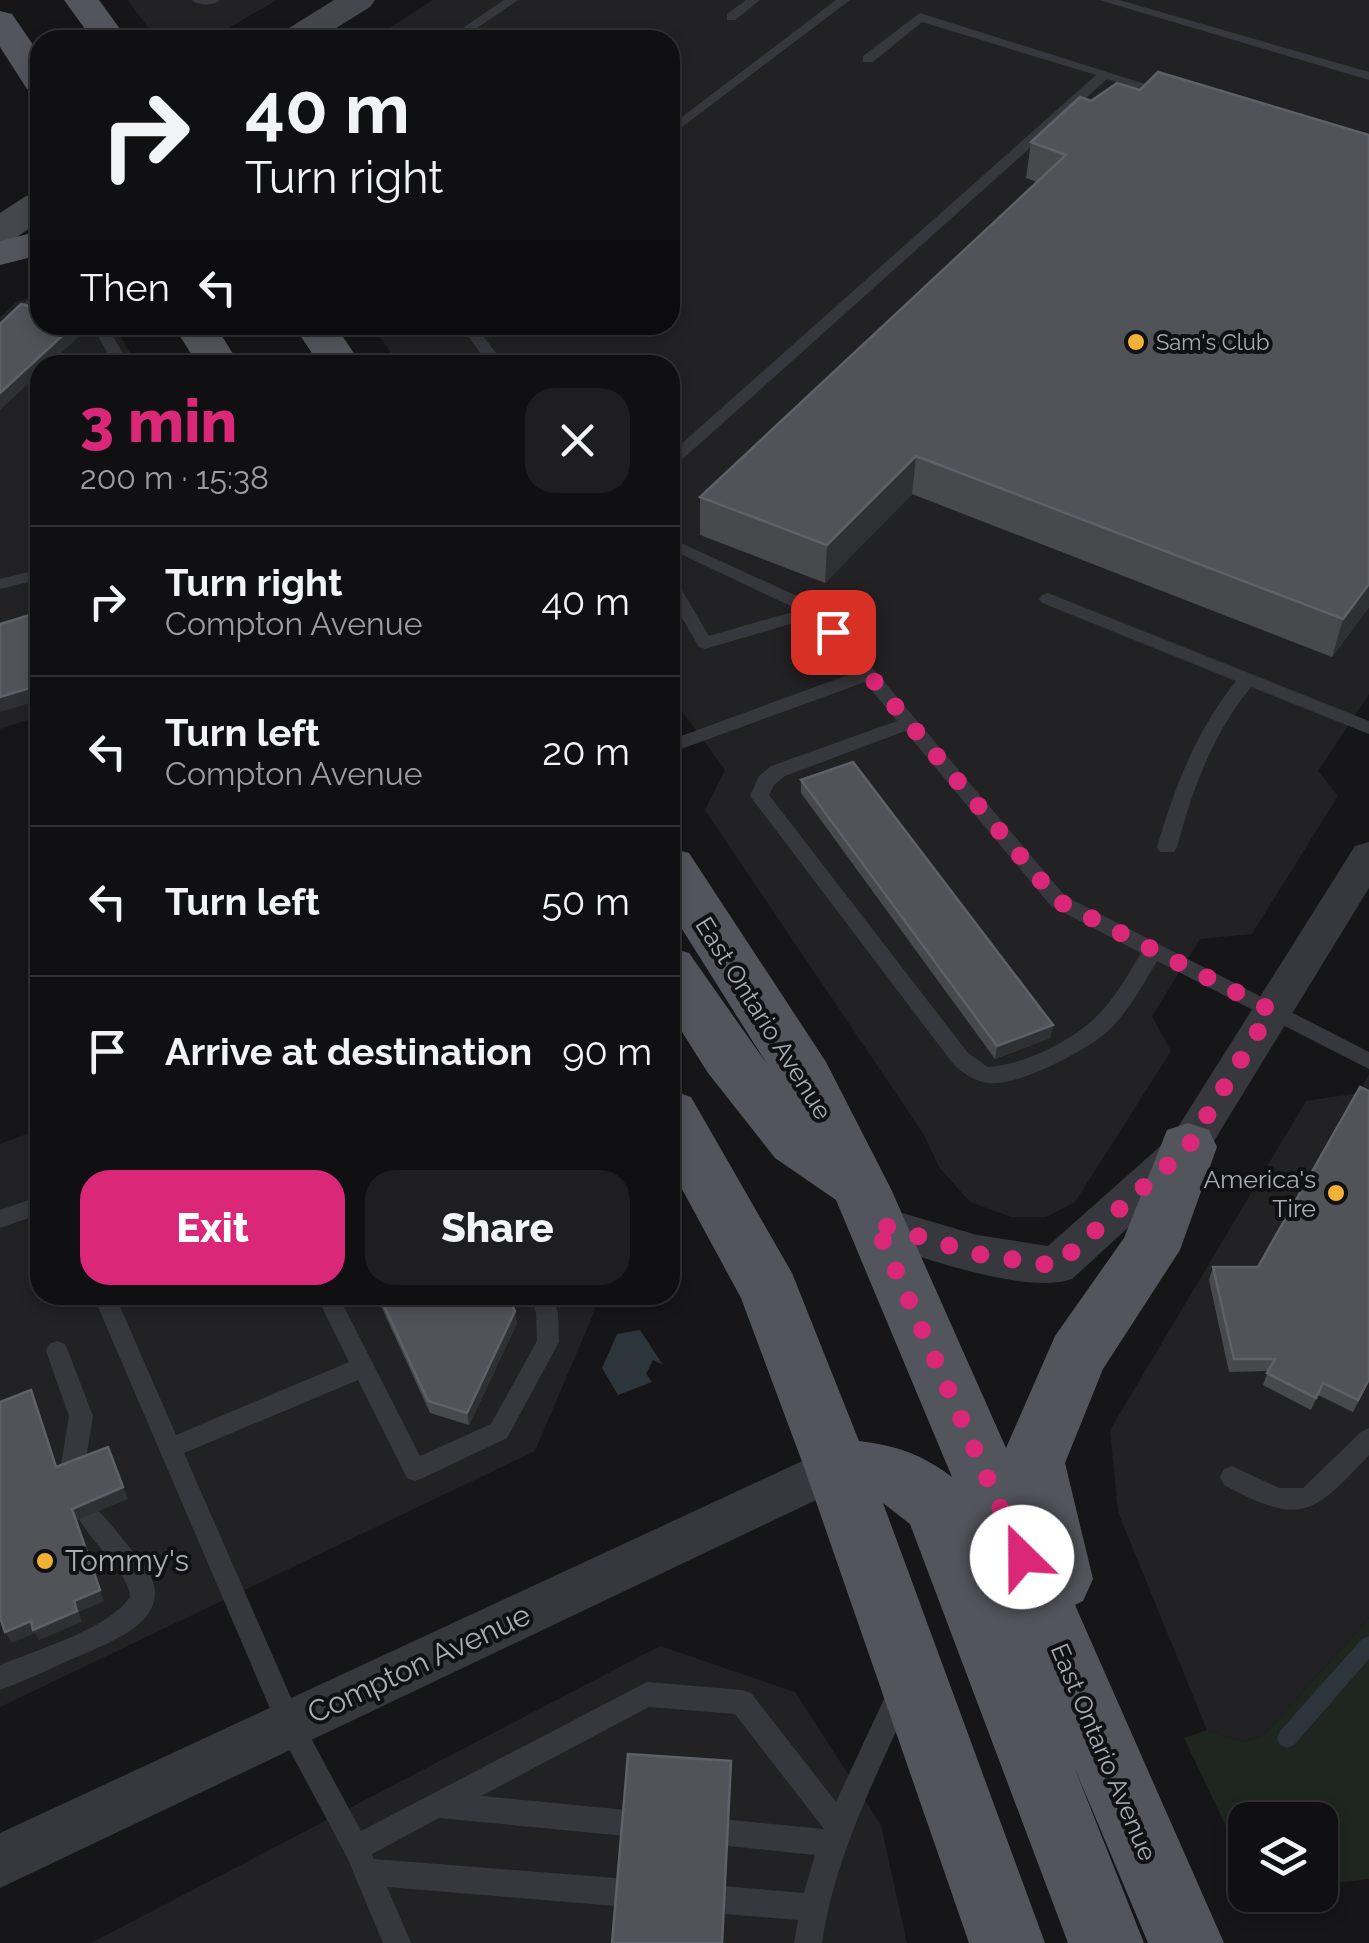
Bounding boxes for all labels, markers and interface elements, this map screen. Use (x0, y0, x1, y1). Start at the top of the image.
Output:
text: 40 m (245, 67, 410, 149)
icon: right (80, 70, 210, 200)
text: Turn right (245, 151, 443, 204)
icon: left (190, 260, 245, 315)
text: Then (80, 265, 170, 310)
place label: Sam's Club (1156, 329, 1269, 355)
marker: Sam's Club (1125, 331, 1147, 353)
text: 3 min (80, 386, 237, 456)
button: close (525, 388, 630, 493)
text: 200 m · 15:38 (80, 459, 269, 496)
text: Turn right (165, 560, 342, 605)
icon: right (80, 574, 135, 629)
text: 40 m (541, 579, 630, 624)
pin (791, 590, 876, 675)
text: Compton Avenue (165, 605, 423, 642)
icon: arrive (806, 605, 861, 660)
text: Turn left (165, 710, 320, 755)
icon: left (80, 724, 135, 779)
text: 20 m (542, 729, 630, 774)
text: Compton Avenue (165, 755, 423, 792)
icon: left (80, 874, 135, 929)
text: Turn left (165, 879, 320, 924)
text: 50 m (541, 879, 630, 924)
street label: East Ontario Avenue (689, 911, 839, 1125)
icon: arrive (80, 1024, 135, 1079)
text: Arrive at destination (165, 1029, 532, 1074)
text: 90 m (562, 1029, 652, 1074)
place label: America's Tire (1203, 1164, 1316, 1223)
button: Exit (80, 1170, 345, 1285)
button: Share (365, 1170, 630, 1285)
marker: America's Tire (1325, 1182, 1347, 1204)
position arrow (970, 1505, 1074, 1609)
place label: Tommy's (65, 1543, 189, 1578)
marker: Tommy's (34, 1550, 56, 1572)
street label: Compton Avenue (302, 1597, 536, 1730)
street label: East Ontario Avenue (1045, 1639, 1163, 1865)
map controls (1228, 1802, 1338, 1912)
button: layers (1228, 1802, 1338, 1912)

